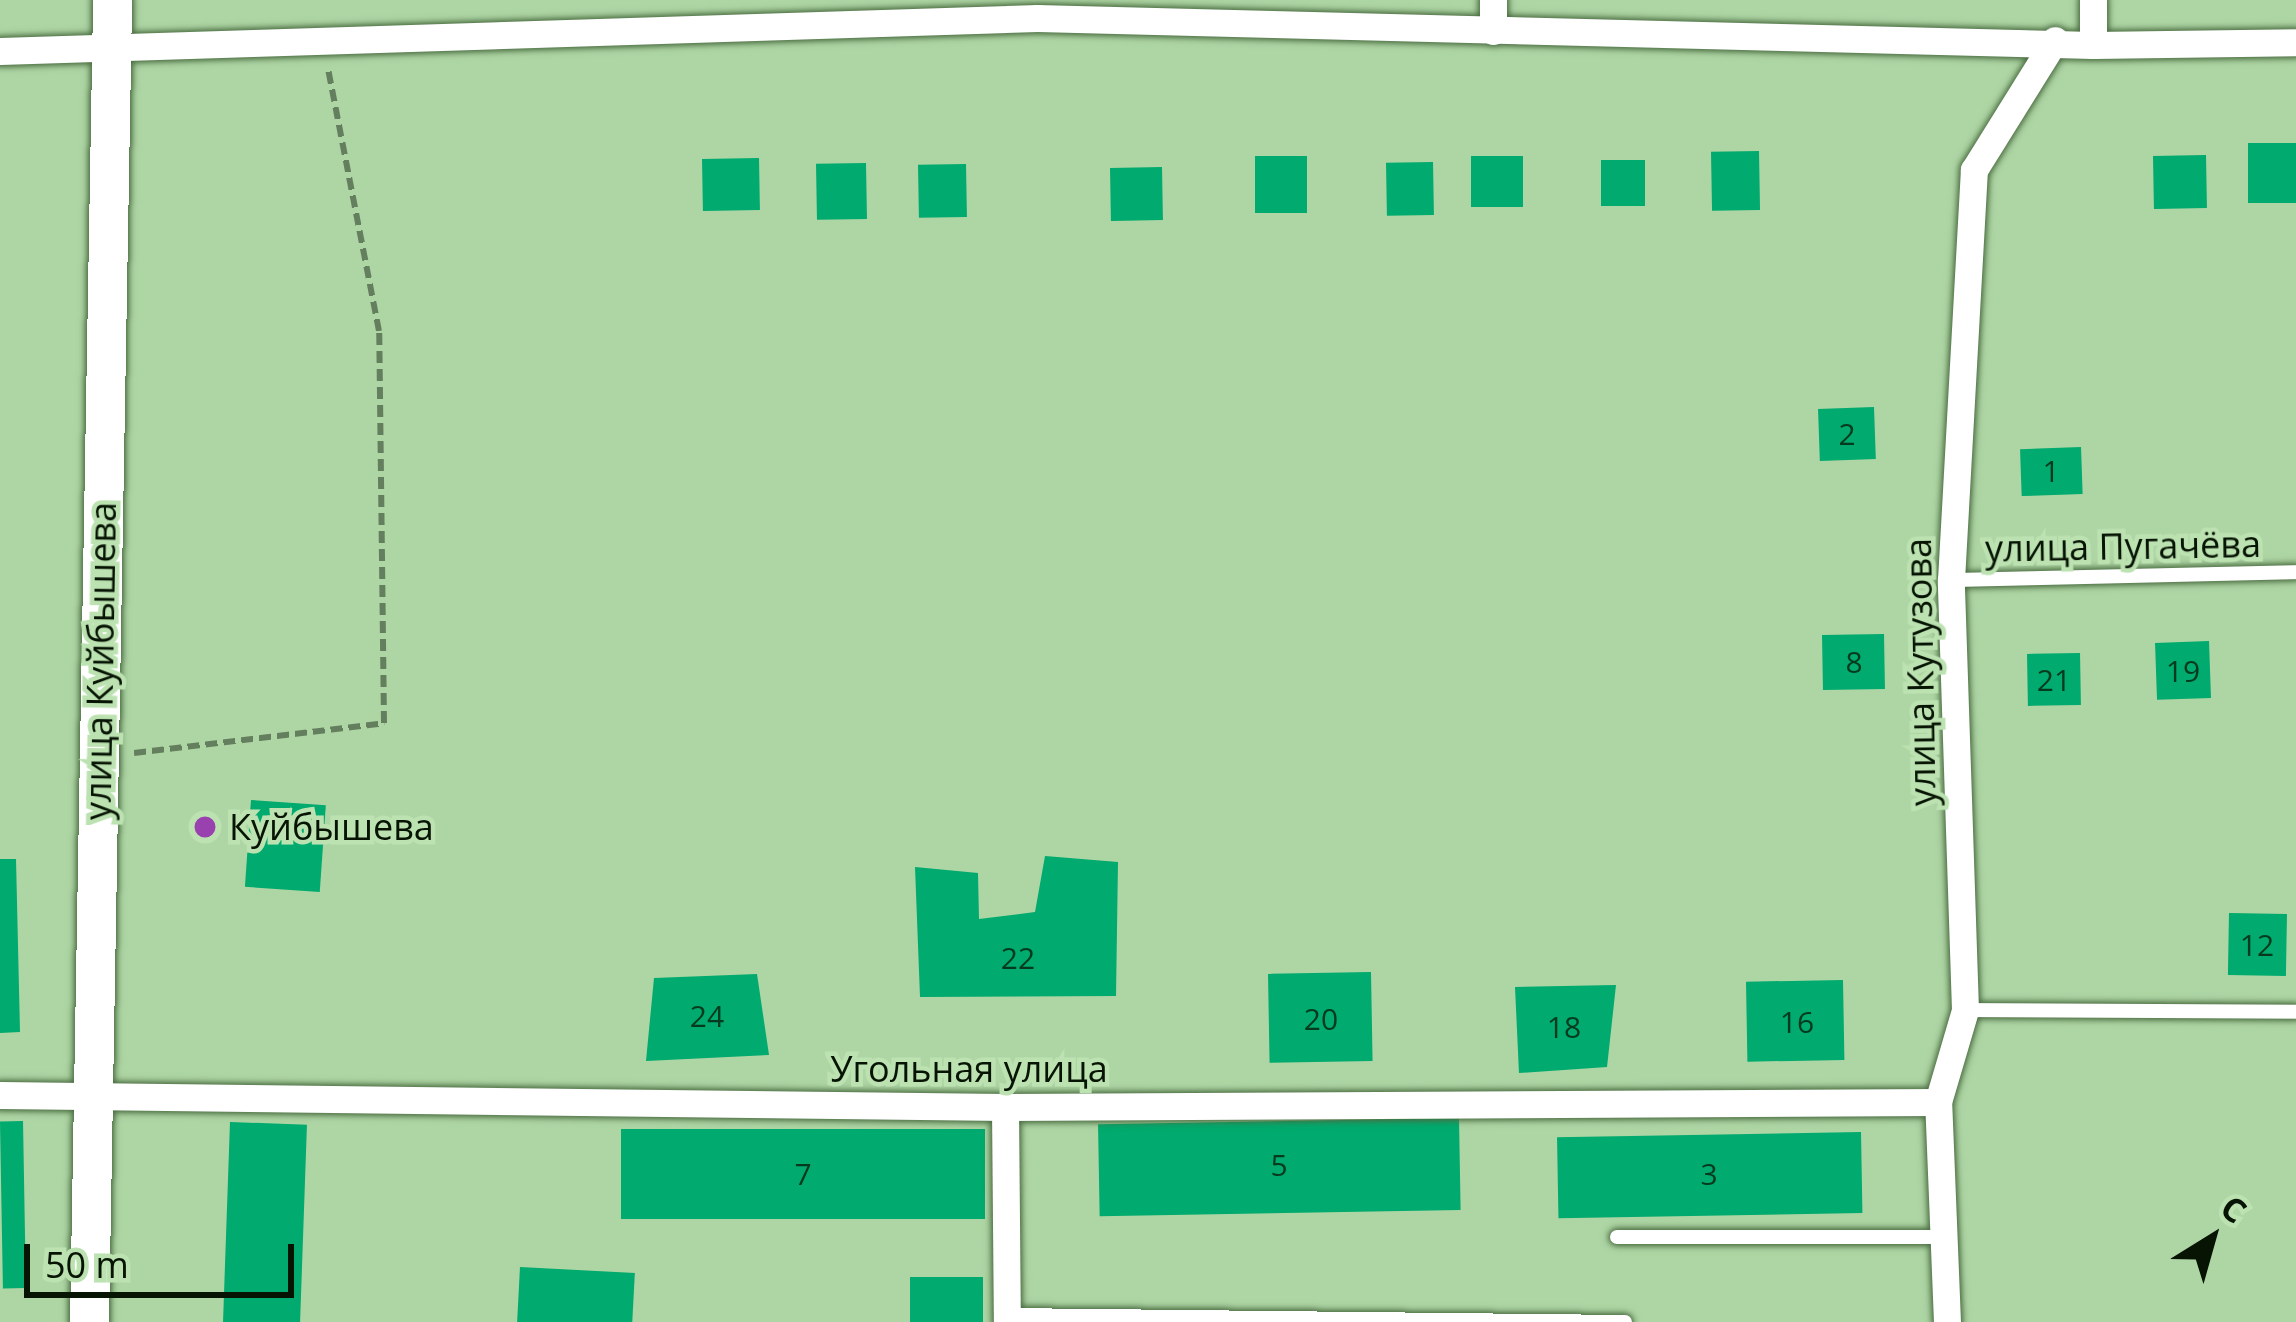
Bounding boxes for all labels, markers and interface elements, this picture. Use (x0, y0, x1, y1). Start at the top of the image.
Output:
house number: 2 (1838, 416, 1856, 452)
house number: 1 (2042, 453, 2060, 489)
street label: улица Куйбышева (76, 502, 124, 820)
street label: улица Пугачёва (1985, 522, 2261, 570)
street label: улица Кутузова (1896, 538, 1944, 806)
house number: 8 (1845, 644, 1863, 680)
house number: 19 (2166, 653, 2200, 689)
house number: 21 (2037, 662, 2071, 698)
place label: Куйбышева (229, 805, 434, 849)
marker: Куйбышева (192, 814, 218, 840)
house number: 12 (2240, 927, 2274, 963)
house number: 22 (1001, 940, 1035, 976)
house number: 24 (690, 998, 724, 1034)
house number: 20 (1304, 1001, 1338, 1037)
house number: 16 (1780, 1004, 1814, 1040)
house number: 18 (1547, 1009, 1581, 1045)
street label: Угольная улица (830, 1047, 1108, 1091)
house number: 5 (1270, 1147, 1288, 1183)
house number: 7 (794, 1156, 812, 1192)
house number: 3 (1700, 1156, 1718, 1192)
north arrow (2152, 1178, 2272, 1298)
text: С (2212, 1185, 2256, 1233)
scale bar (30, 1220, 300, 1294)
text: 50 m (45, 1240, 129, 1289)

